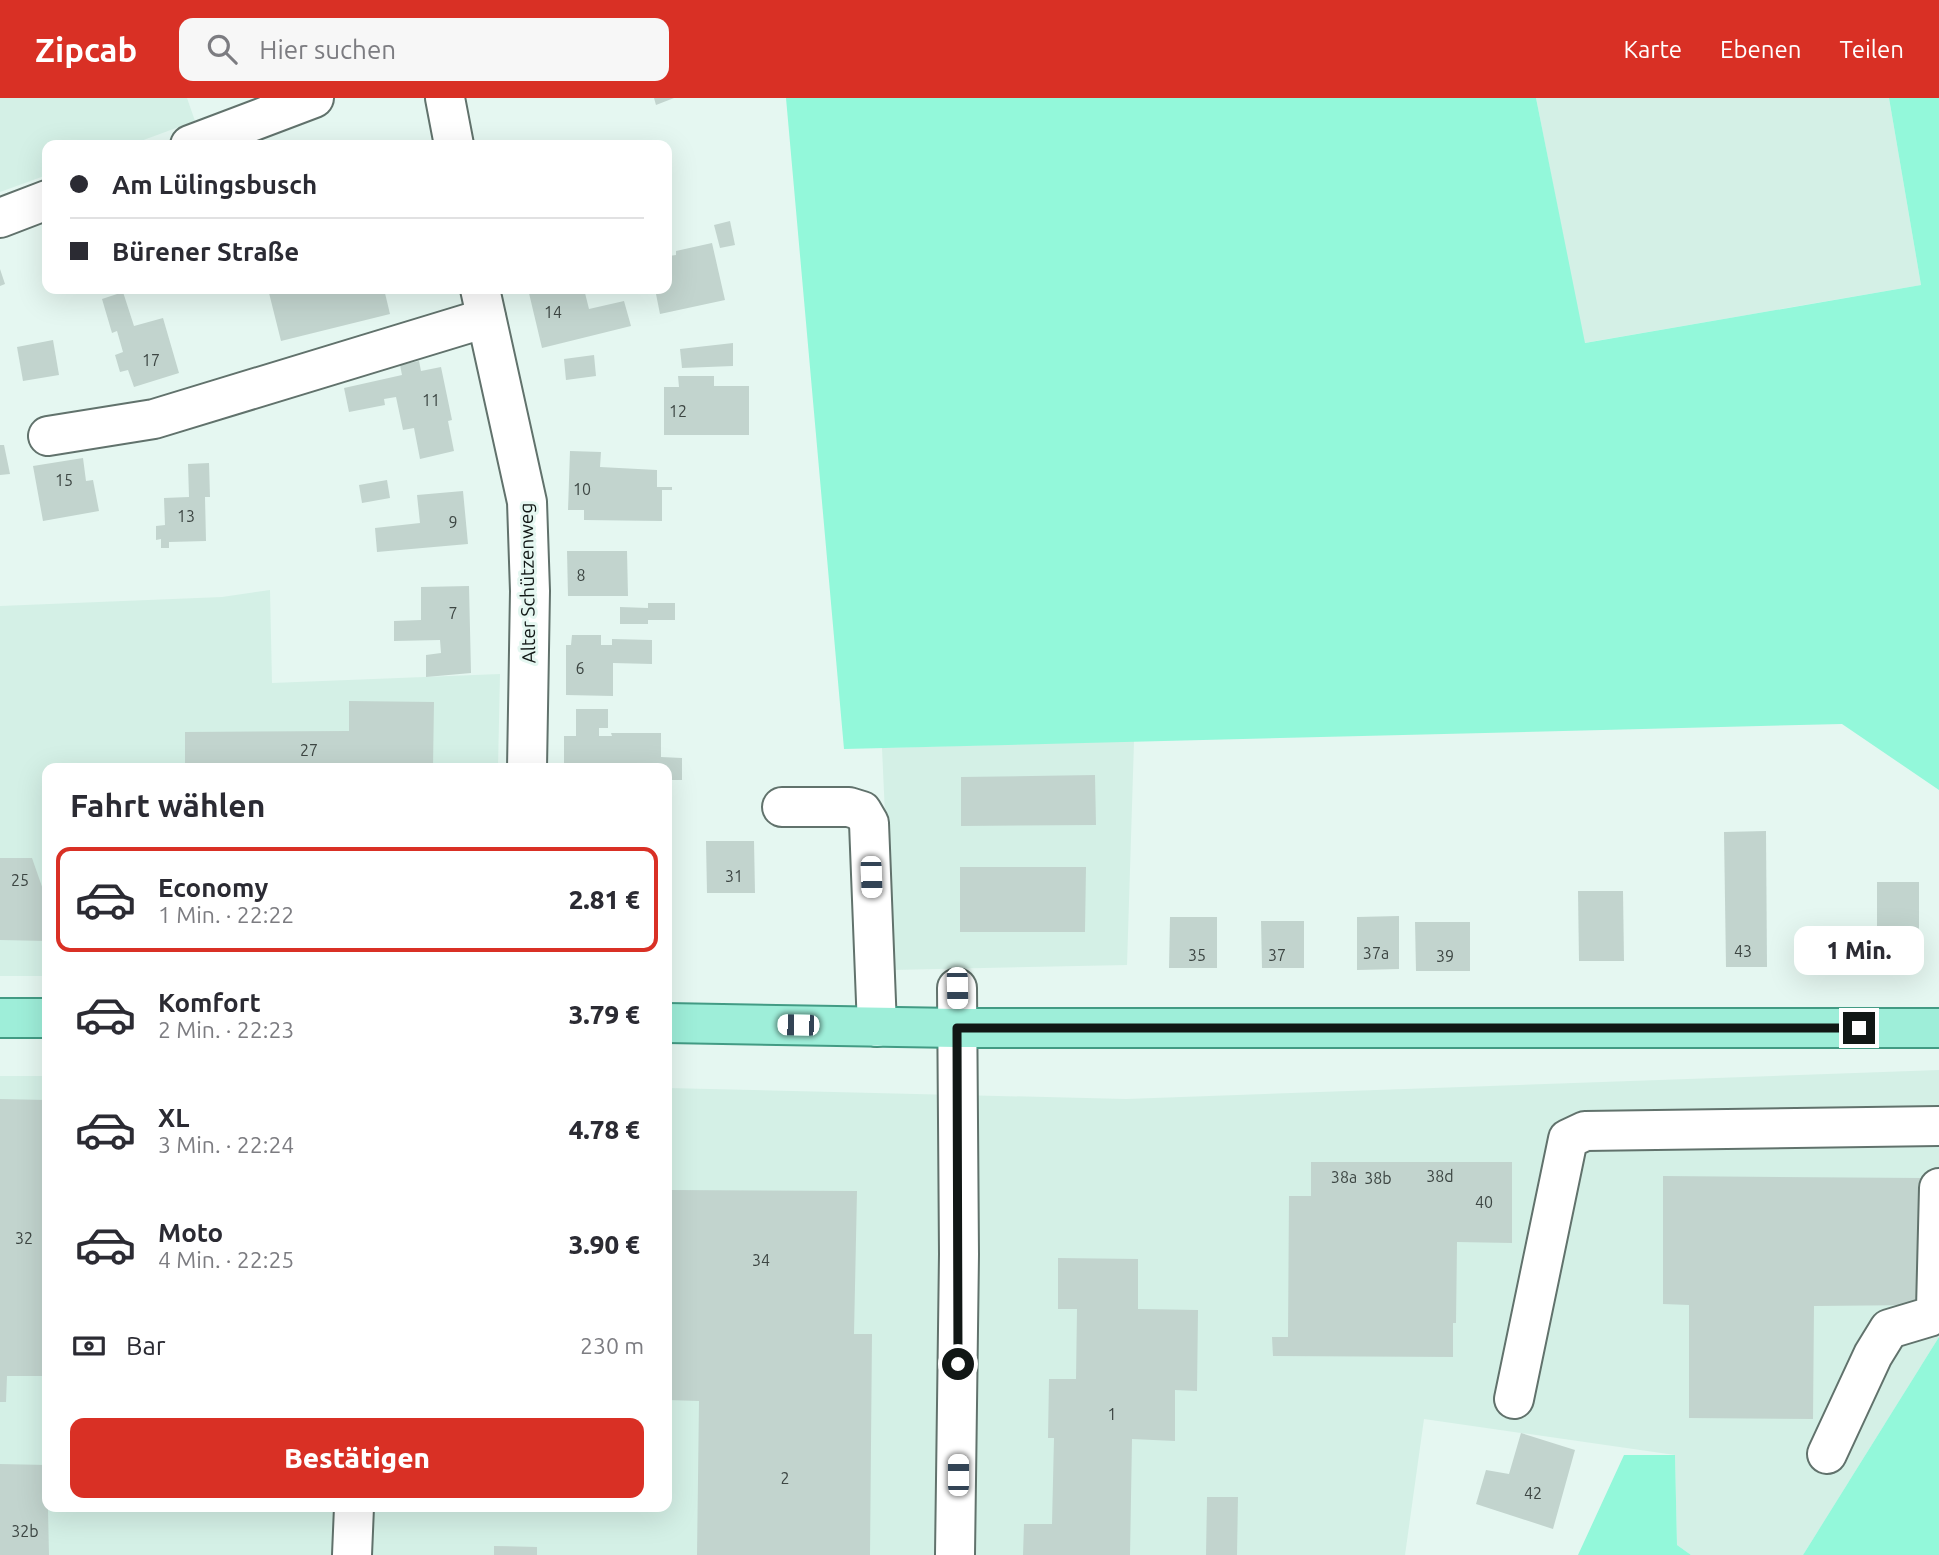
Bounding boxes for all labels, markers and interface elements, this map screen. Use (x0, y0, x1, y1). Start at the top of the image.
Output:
search box (179, 18, 669, 81)
icon: search (203, 30, 241, 68)
text: Zipcab (35, 31, 137, 68)
text: Hier suchen (259, 35, 396, 64)
text: Karte (1623, 36, 1682, 63)
text: Ebenen (1720, 36, 1801, 63)
text: Teilen (1839, 36, 1904, 63)
text: Am Lülingsbusch (112, 170, 317, 199)
text: Bürener Straße (112, 237, 299, 266)
house number: 14 (544, 303, 562, 321)
house number: 17 (142, 351, 160, 369)
house number: 11 (422, 391, 440, 409)
house number: 12 (669, 402, 687, 420)
house number: 15 (55, 471, 73, 489)
house number: 10 (573, 480, 591, 498)
street label: Alter Schützenweg (515, 502, 539, 664)
house number: 13 (177, 507, 195, 525)
house number: 9 (448, 513, 458, 531)
house number: 8 (576, 566, 586, 584)
house number: 7 (448, 604, 458, 622)
house number: 6 (575, 659, 585, 677)
house number: 27 (300, 741, 318, 759)
text: Fahrt wählen (70, 787, 265, 823)
car (860, 856, 883, 898)
house number: 31 (725, 867, 743, 885)
icon: car (74, 868, 137, 931)
house number: 25 (11, 871, 29, 889)
text: Economy (158, 873, 268, 902)
text: 2.81 € (569, 885, 640, 914)
text: 1 Min. · 22:22 (158, 902, 294, 927)
callout: 1 Min. (1794, 926, 1924, 976)
text: 1 Min. (1827, 938, 1891, 963)
house number: 43 (1734, 942, 1752, 960)
house number: 37a (1363, 944, 1389, 962)
house number: 35 (1188, 946, 1206, 964)
house number: 37 (1268, 946, 1286, 964)
house number: 39 (1436, 947, 1454, 965)
car (947, 967, 968, 1009)
icon: car (74, 983, 137, 1046)
text: Komfort (158, 988, 261, 1017)
text: 3.79 € (569, 1000, 640, 1029)
route end (1843, 1012, 1875, 1044)
car (777, 1014, 820, 1036)
text: 2 Min. · 22:23 (158, 1017, 294, 1042)
icon: car (74, 1098, 137, 1161)
text: XL (158, 1103, 189, 1132)
text: 4.78 € (569, 1115, 640, 1144)
text: 3 Min. · 22:24 (158, 1132, 294, 1157)
house number: 38d (1426, 1167, 1454, 1185)
house number: 38a (1331, 1168, 1357, 1186)
house number: 38b (1364, 1169, 1392, 1187)
house number: 40 (1475, 1193, 1493, 1211)
icon: car (74, 1213, 137, 1276)
text: Moto (158, 1218, 223, 1247)
house number: 32 (15, 1229, 33, 1247)
text: 3.90 € (569, 1230, 640, 1259)
text: 4 Min. · 22:25 (158, 1247, 294, 1272)
house number: 34 (752, 1251, 770, 1269)
icon: cash (70, 1327, 108, 1365)
text: Bar (126, 1331, 166, 1360)
text: 230 m (580, 1333, 644, 1358)
route start (942, 1348, 974, 1380)
house number: 1 (1107, 1405, 1117, 1423)
button: Bestätigen (70, 1418, 644, 1498)
car (948, 1454, 969, 1496)
house number: 2 (780, 1469, 790, 1487)
house number: 42 (1524, 1484, 1542, 1502)
house number: 32b (11, 1522, 39, 1540)

